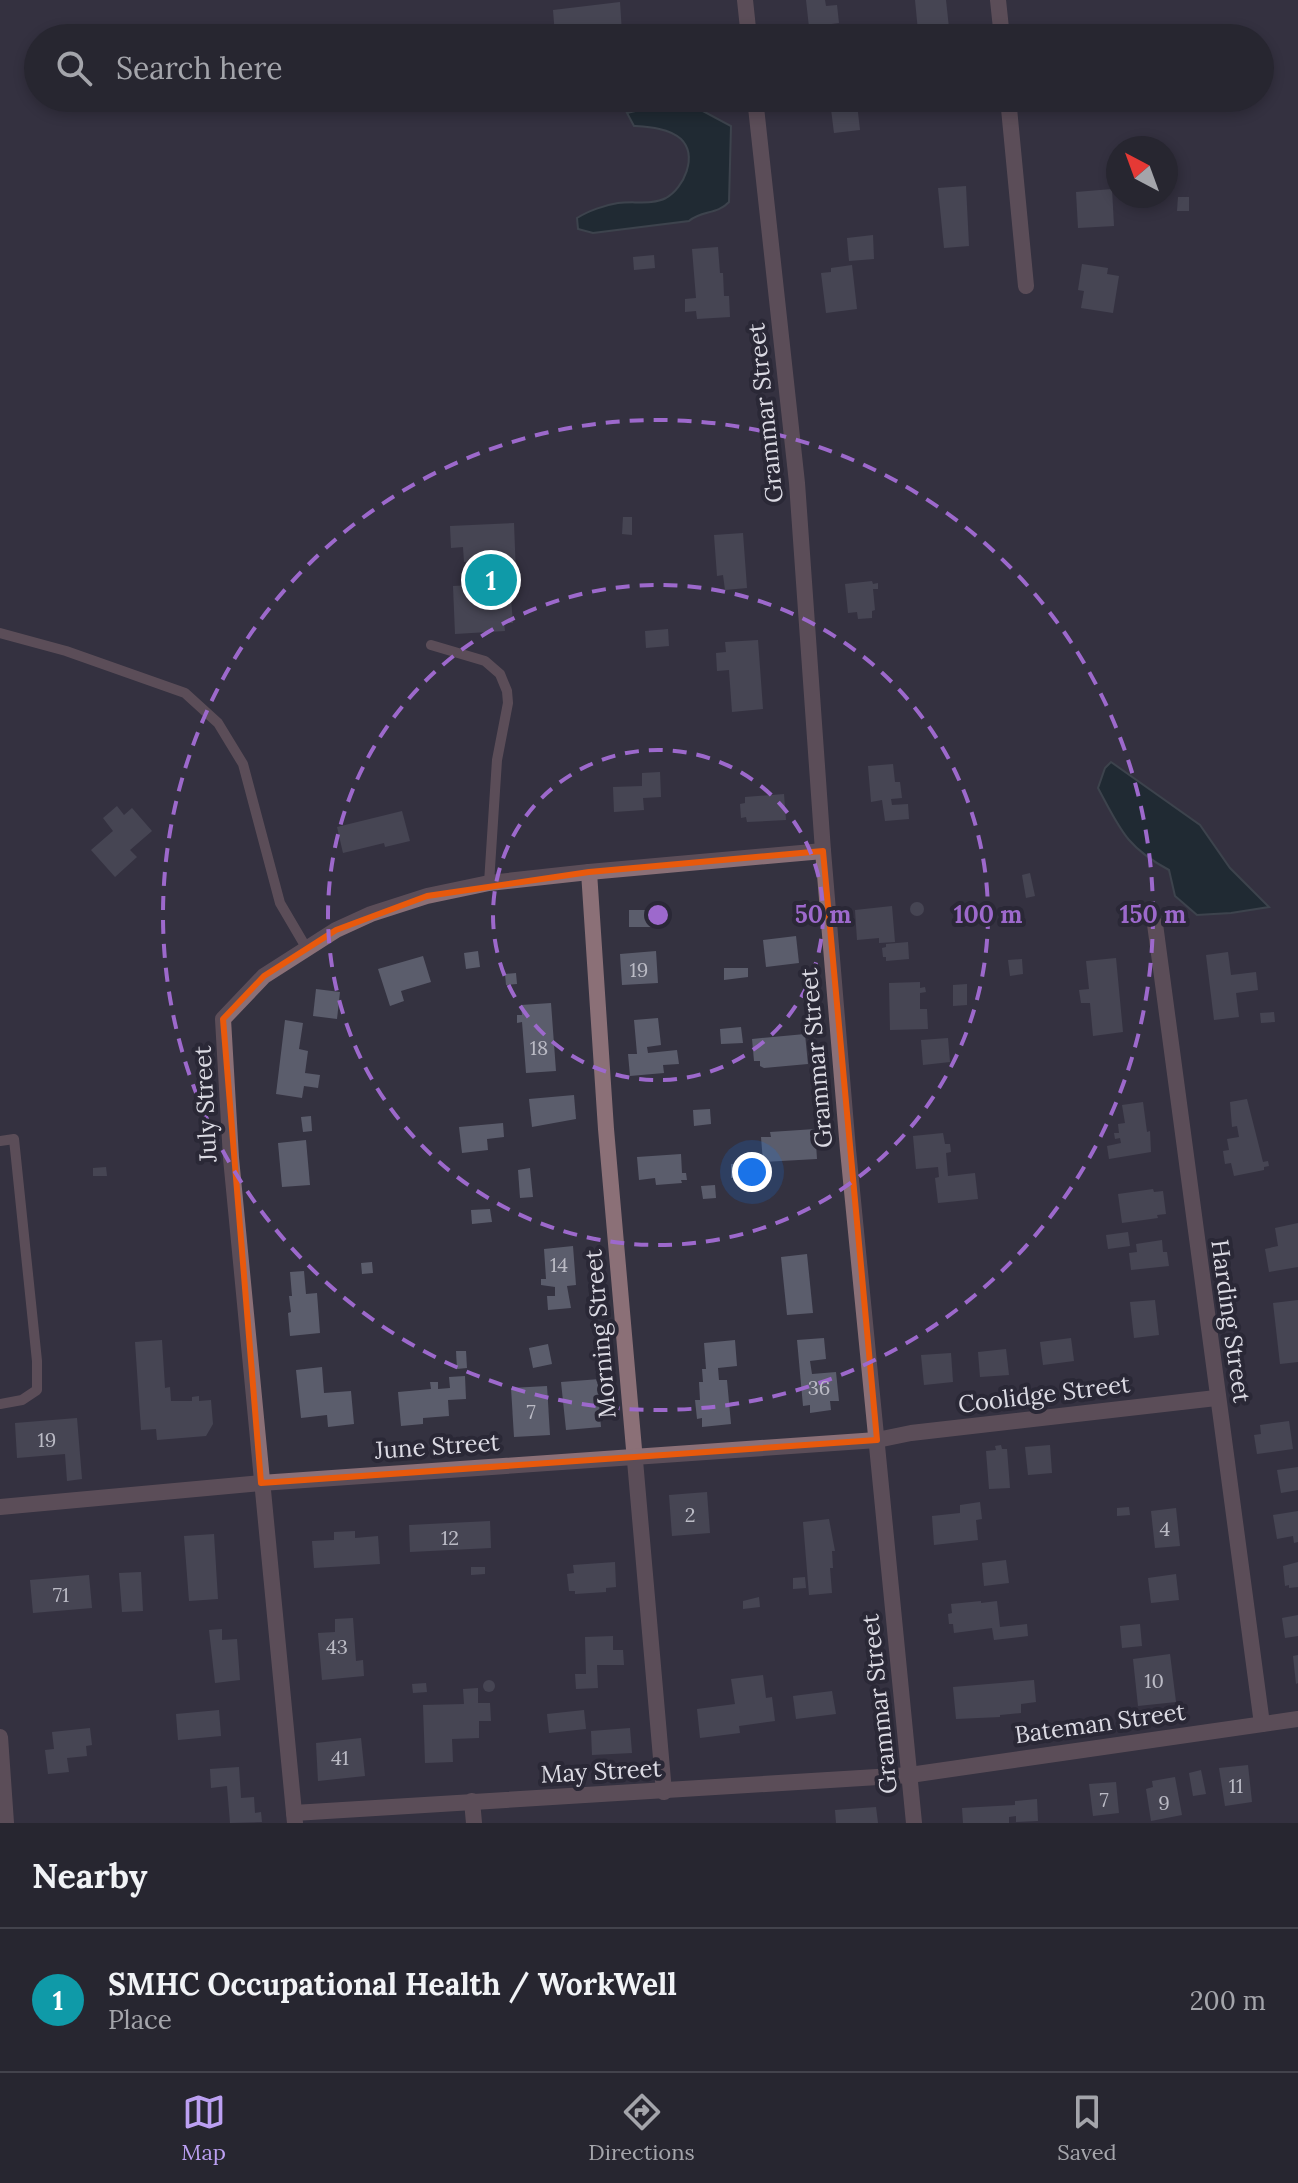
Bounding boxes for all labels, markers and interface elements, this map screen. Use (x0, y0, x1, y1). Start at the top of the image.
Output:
search box (24, 24, 1274, 112)
icon: search (52, 46, 96, 90)
text: Search here (116, 49, 283, 87)
north arrow (1106, 136, 1178, 208)
street label: Grammar Street (740, 321, 790, 505)
pin: 1 (465, 550, 517, 610)
text: 50 m (795, 899, 851, 930)
text: 100 m (954, 899, 1022, 930)
text: 150 m (1120, 899, 1186, 930)
centre of rings (644, 901, 672, 929)
house number: 19 (630, 957, 648, 982)
street label: Grammar Street (793, 966, 839, 1149)
house number: 18 (530, 1035, 548, 1060)
street label: July Street (186, 1044, 224, 1164)
your location (732, 1152, 772, 1192)
street label: Harding Street (1204, 1237, 1258, 1405)
street label: Morning Street (577, 1247, 623, 1420)
house number: 14 (550, 1252, 568, 1277)
street label: Coolidge Street (956, 1368, 1132, 1420)
house number: 36 (808, 1375, 830, 1400)
house number: 7 (526, 1399, 536, 1424)
street label: June Street (372, 1426, 501, 1466)
house number: 19 (38, 1427, 56, 1452)
house number: 2 (685, 1502, 695, 1527)
house number: 4 (1160, 1516, 1171, 1541)
house number: 12 (441, 1525, 459, 1550)
house number: 71 (53, 1582, 69, 1607)
street label: Grammar Street (854, 1612, 904, 1796)
house number: 43 (326, 1634, 348, 1659)
house number: 10 (1144, 1668, 1164, 1693)
street label: Bateman Street (1013, 1696, 1188, 1750)
house number: 41 (331, 1745, 349, 1770)
street label: May Street (540, 1752, 663, 1790)
house number: 11 (1229, 1773, 1243, 1798)
house number: 7 (1099, 1787, 1109, 1812)
house number: 9 (1158, 1790, 1170, 1815)
text: Nearby (32, 1854, 148, 1897)
text: SMHC Occupational Health / WorkWell (108, 1965, 677, 2003)
text: 1 (53, 1984, 63, 2017)
text: 200 m (1190, 1984, 1266, 2017)
text: Place (108, 2003, 172, 2036)
tab: Map (181, 2090, 226, 2166)
tab: Directions (588, 2090, 695, 2166)
tab: Saved (1057, 2090, 1117, 2166)

